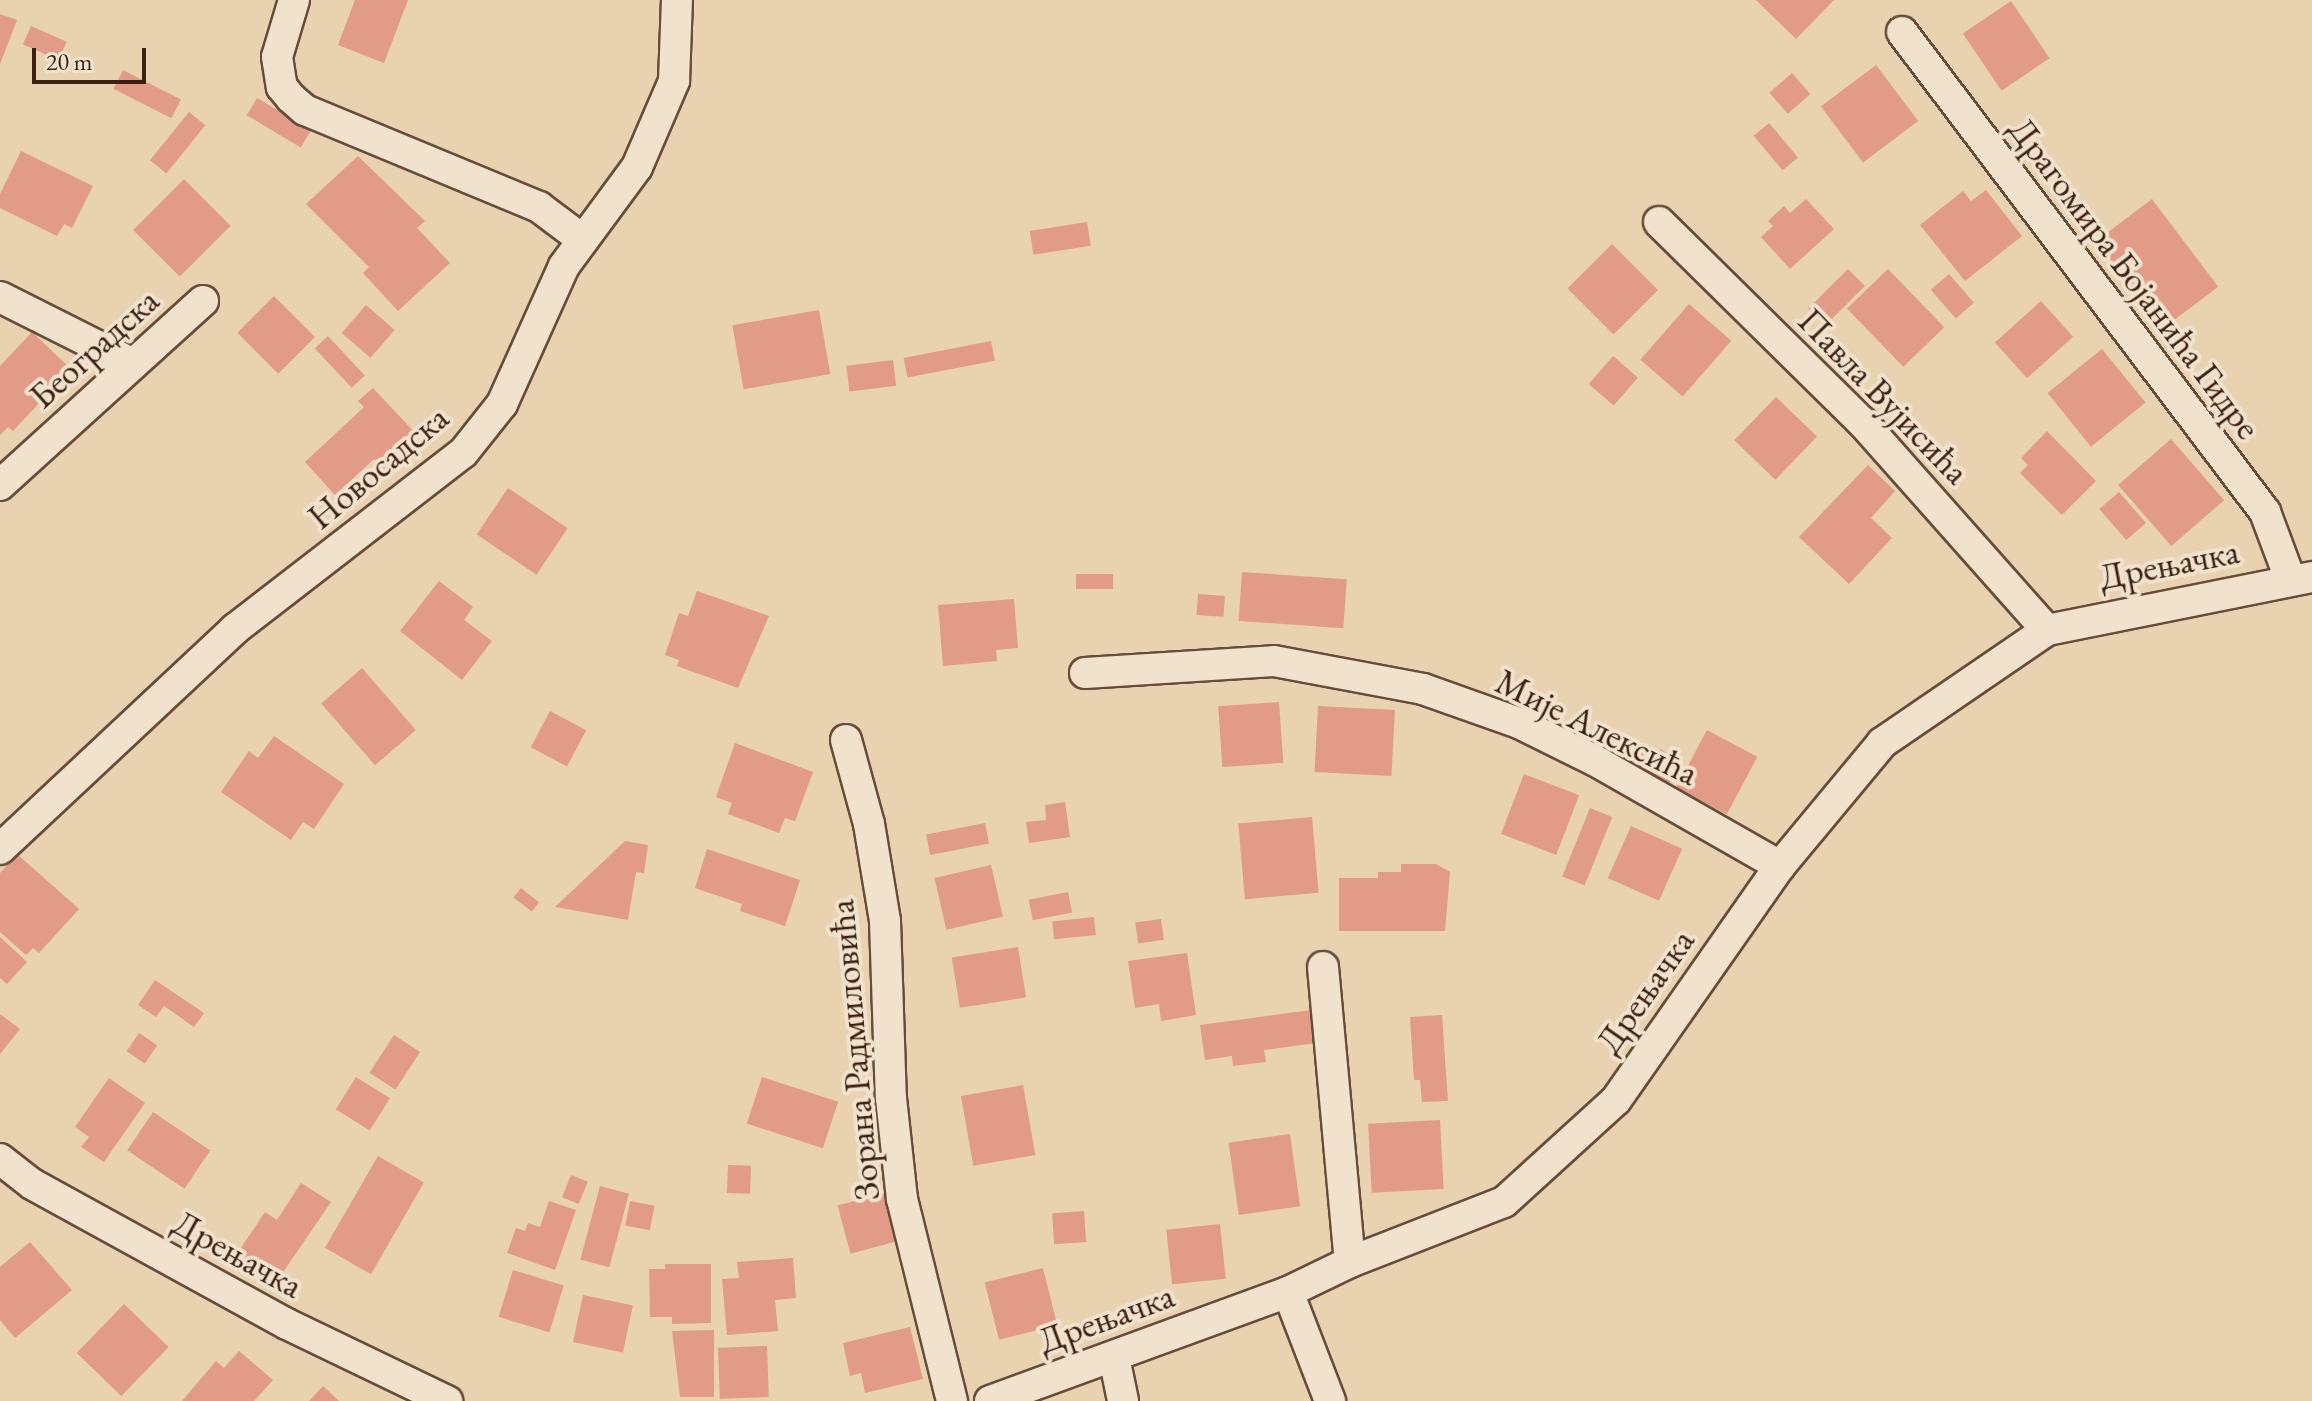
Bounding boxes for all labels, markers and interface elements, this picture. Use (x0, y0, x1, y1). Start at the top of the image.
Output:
scale bar (36, 32, 150, 82)
text: 20 m (46, 46, 93, 77)
street label: Драгомира Бојанића Гидре (2000, 109, 2270, 447)
street label: Београдска (20, 279, 168, 417)
street label: Павла Вујисића (1789, 299, 1979, 493)
street label: Новосадска (299, 396, 457, 538)
street label: Дрењачка (2095, 529, 2243, 599)
street label: Мије Алексића (1489, 659, 1705, 795)
street label: Зорана Радмиловића (819, 898, 889, 1202)
street label: Дрењачка (1587, 921, 1703, 1061)
street label: Дрењачка (166, 1201, 310, 1307)
street label: Дрењачка (1032, 1273, 1180, 1363)

